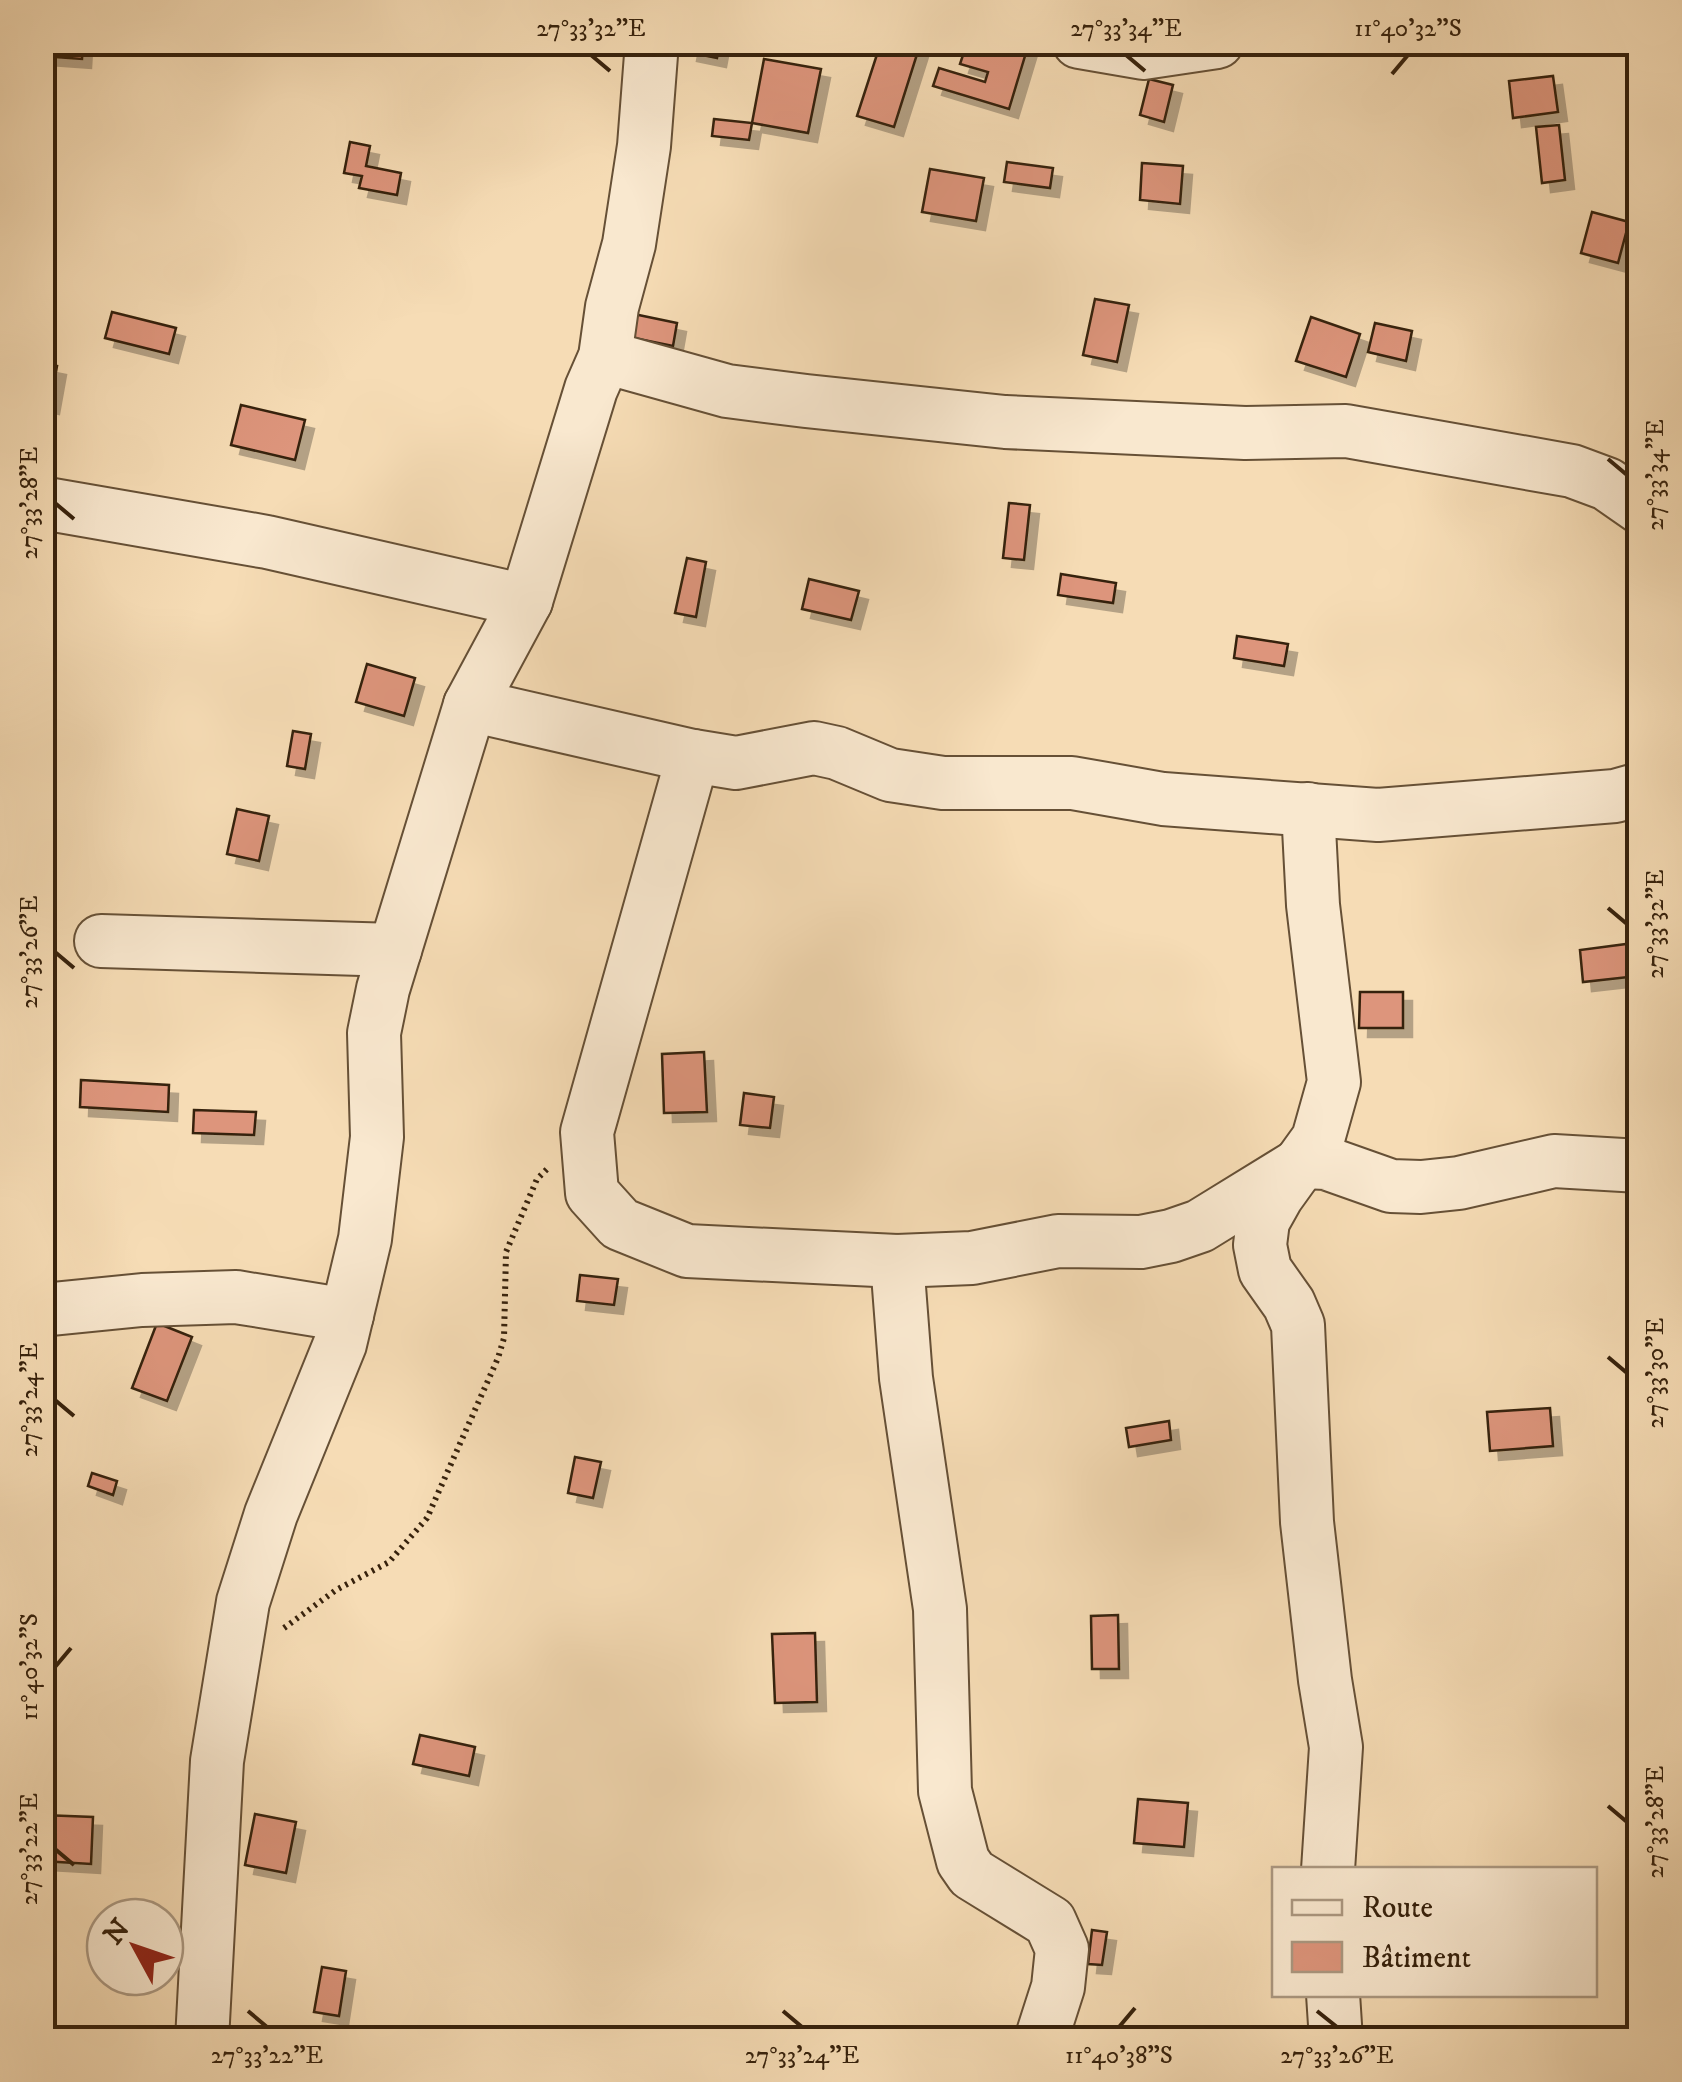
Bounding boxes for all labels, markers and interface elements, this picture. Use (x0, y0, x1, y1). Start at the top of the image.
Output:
text: 27°33'32"E (536, 13, 646, 44)
text: 27°33'34"E (1070, 13, 1182, 44)
text: 11°40'32"S (1354, 13, 1462, 44)
text: 27°33'34"E (1640, 419, 1671, 531)
text: 27°33'28"E (14, 447, 45, 559)
text: 27°33'32"E (1640, 869, 1671, 979)
text: 27°33'26"E (14, 895, 45, 1009)
text: 27°33'30"E (1640, 1318, 1671, 1428)
text: 27°33'24"E (14, 1343, 45, 1457)
text: 11°40'32"S (14, 1613, 45, 1721)
text: 27°33'28"E (1640, 1766, 1671, 1878)
text: 27°33'22"E (14, 1793, 45, 1905)
legend (1272, 1867, 1597, 1997)
text: Route (1362, 1890, 1433, 1927)
north arrow (85, 1897, 185, 1997)
text: N (96, 1912, 138, 1952)
text: Bâtiment (1362, 1940, 1471, 1977)
text: 27°33'22"E (211, 2040, 323, 2071)
text: 27°33'24"E (745, 2040, 859, 2071)
text: 11°40'38"S (1065, 2040, 1173, 2071)
text: 27°33'26"E (1280, 2040, 1394, 2071)

